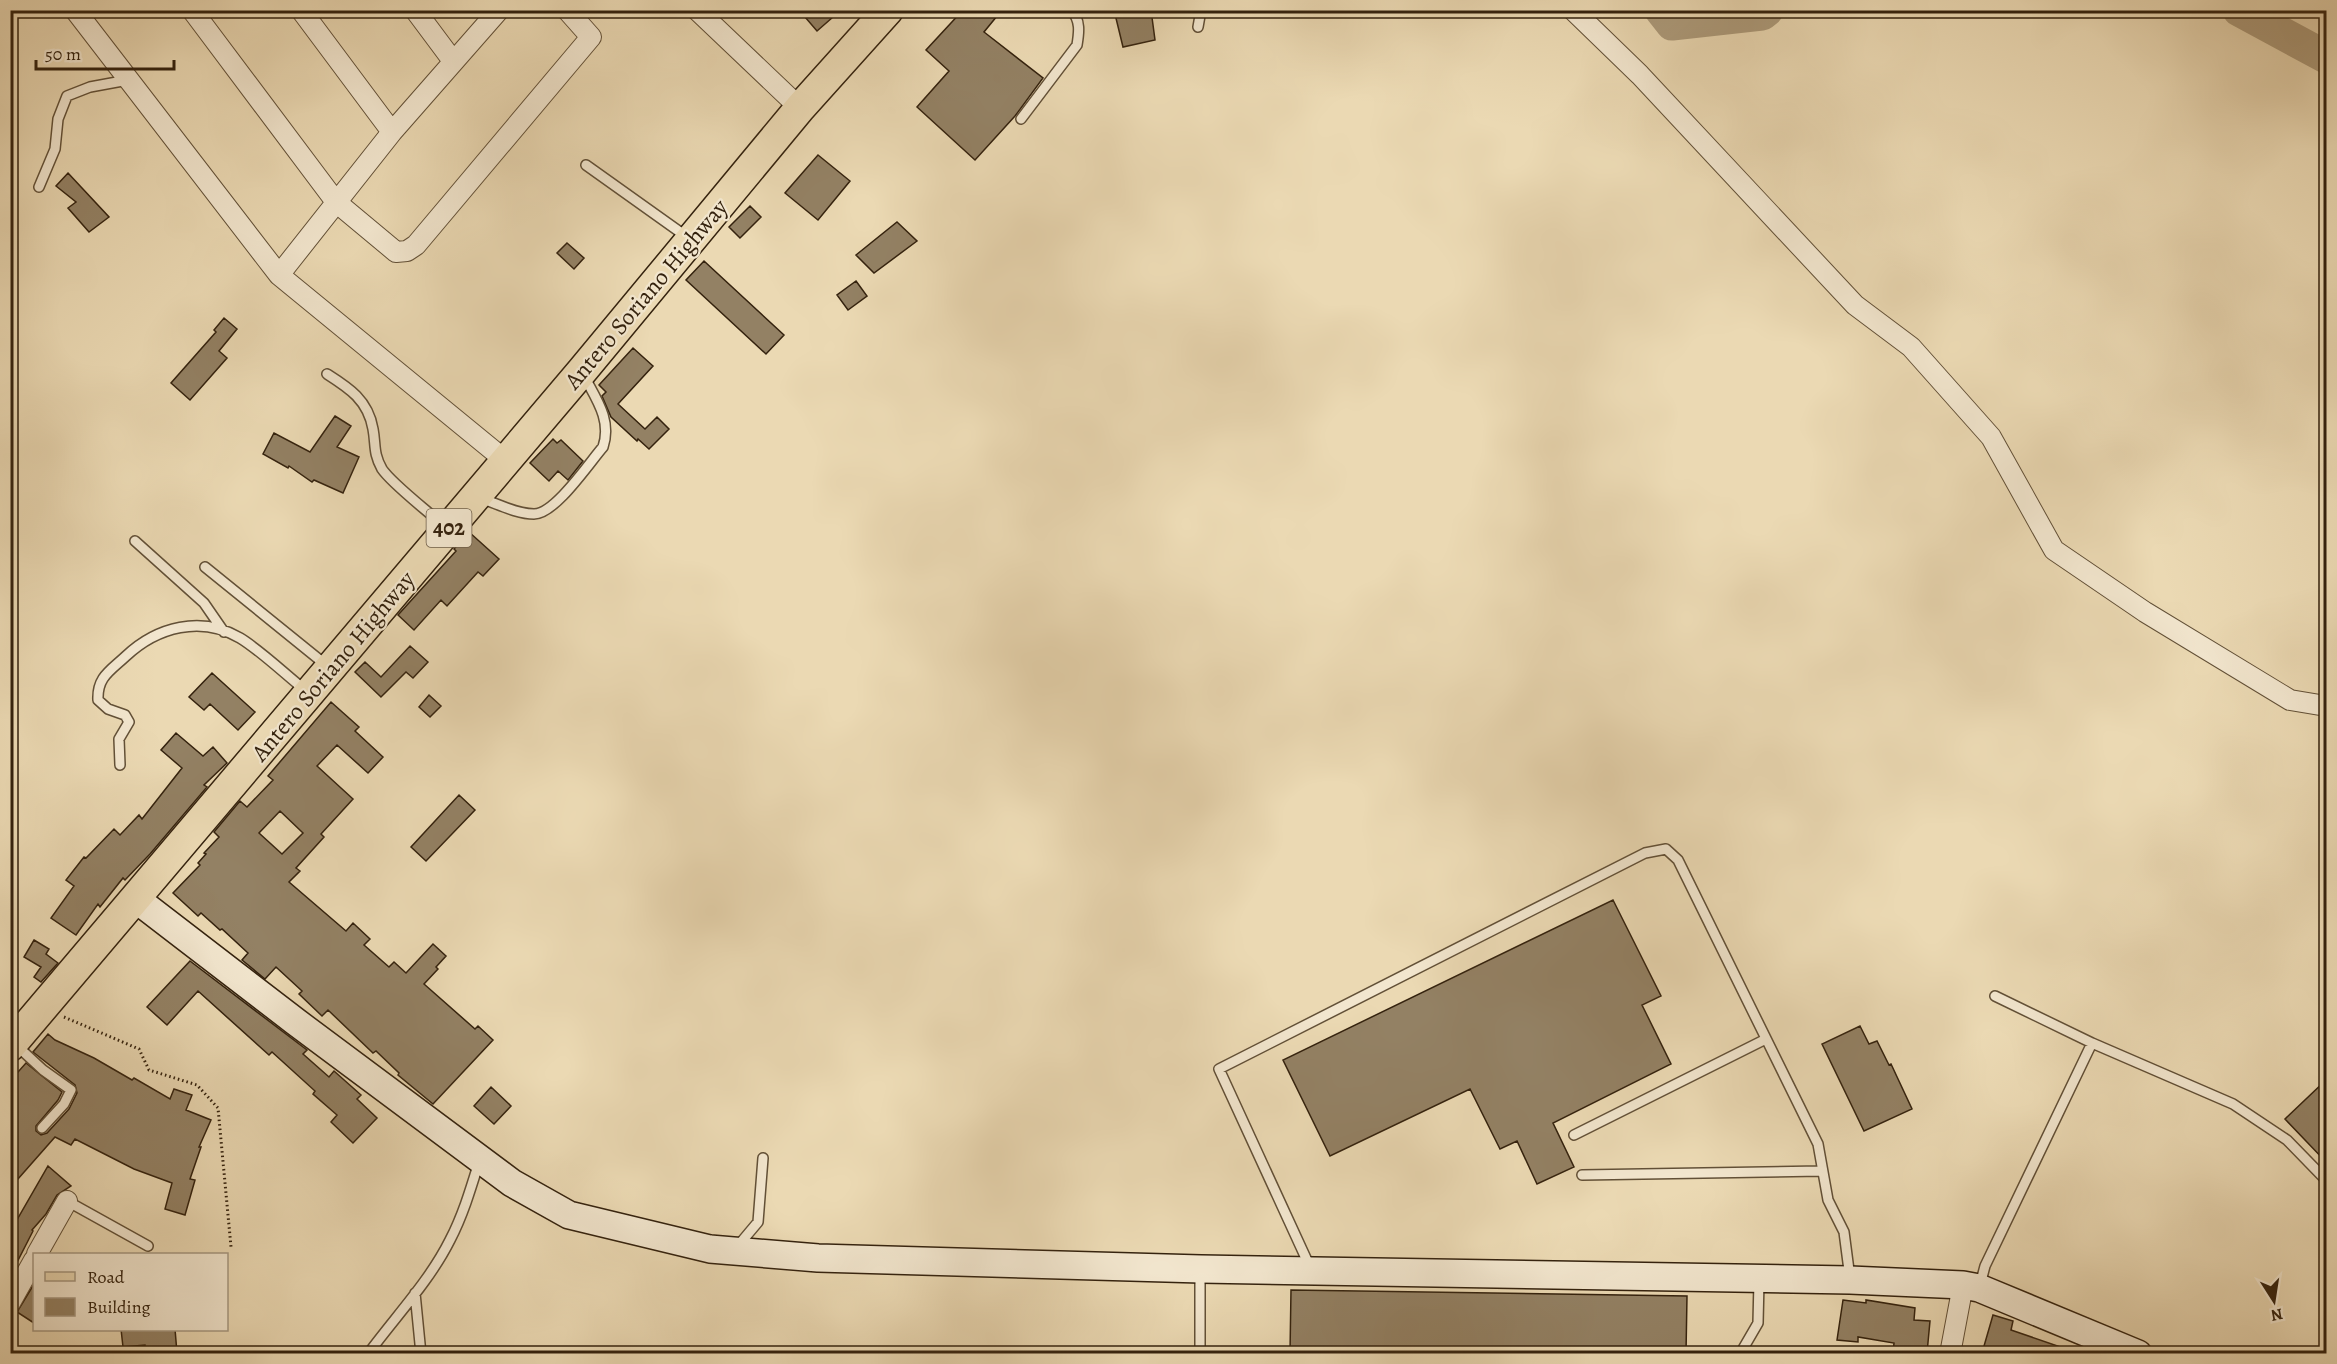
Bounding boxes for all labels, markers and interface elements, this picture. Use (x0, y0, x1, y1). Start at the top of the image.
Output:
scale bar (36, 33, 174, 71)
text: 50 m (45, 42, 81, 66)
street label: Antero Soriano Highway (556, 192, 735, 397)
road number: 402 (426, 509, 472, 547)
street label: Antero Soriano Highway (243, 564, 422, 769)
legend (33, 1253, 228, 1331)
text: Road (87, 1265, 125, 1289)
north arrow (2244, 1271, 2304, 1331)
text: Building (87, 1295, 151, 1319)
text: N (2269, 1303, 2285, 1327)

